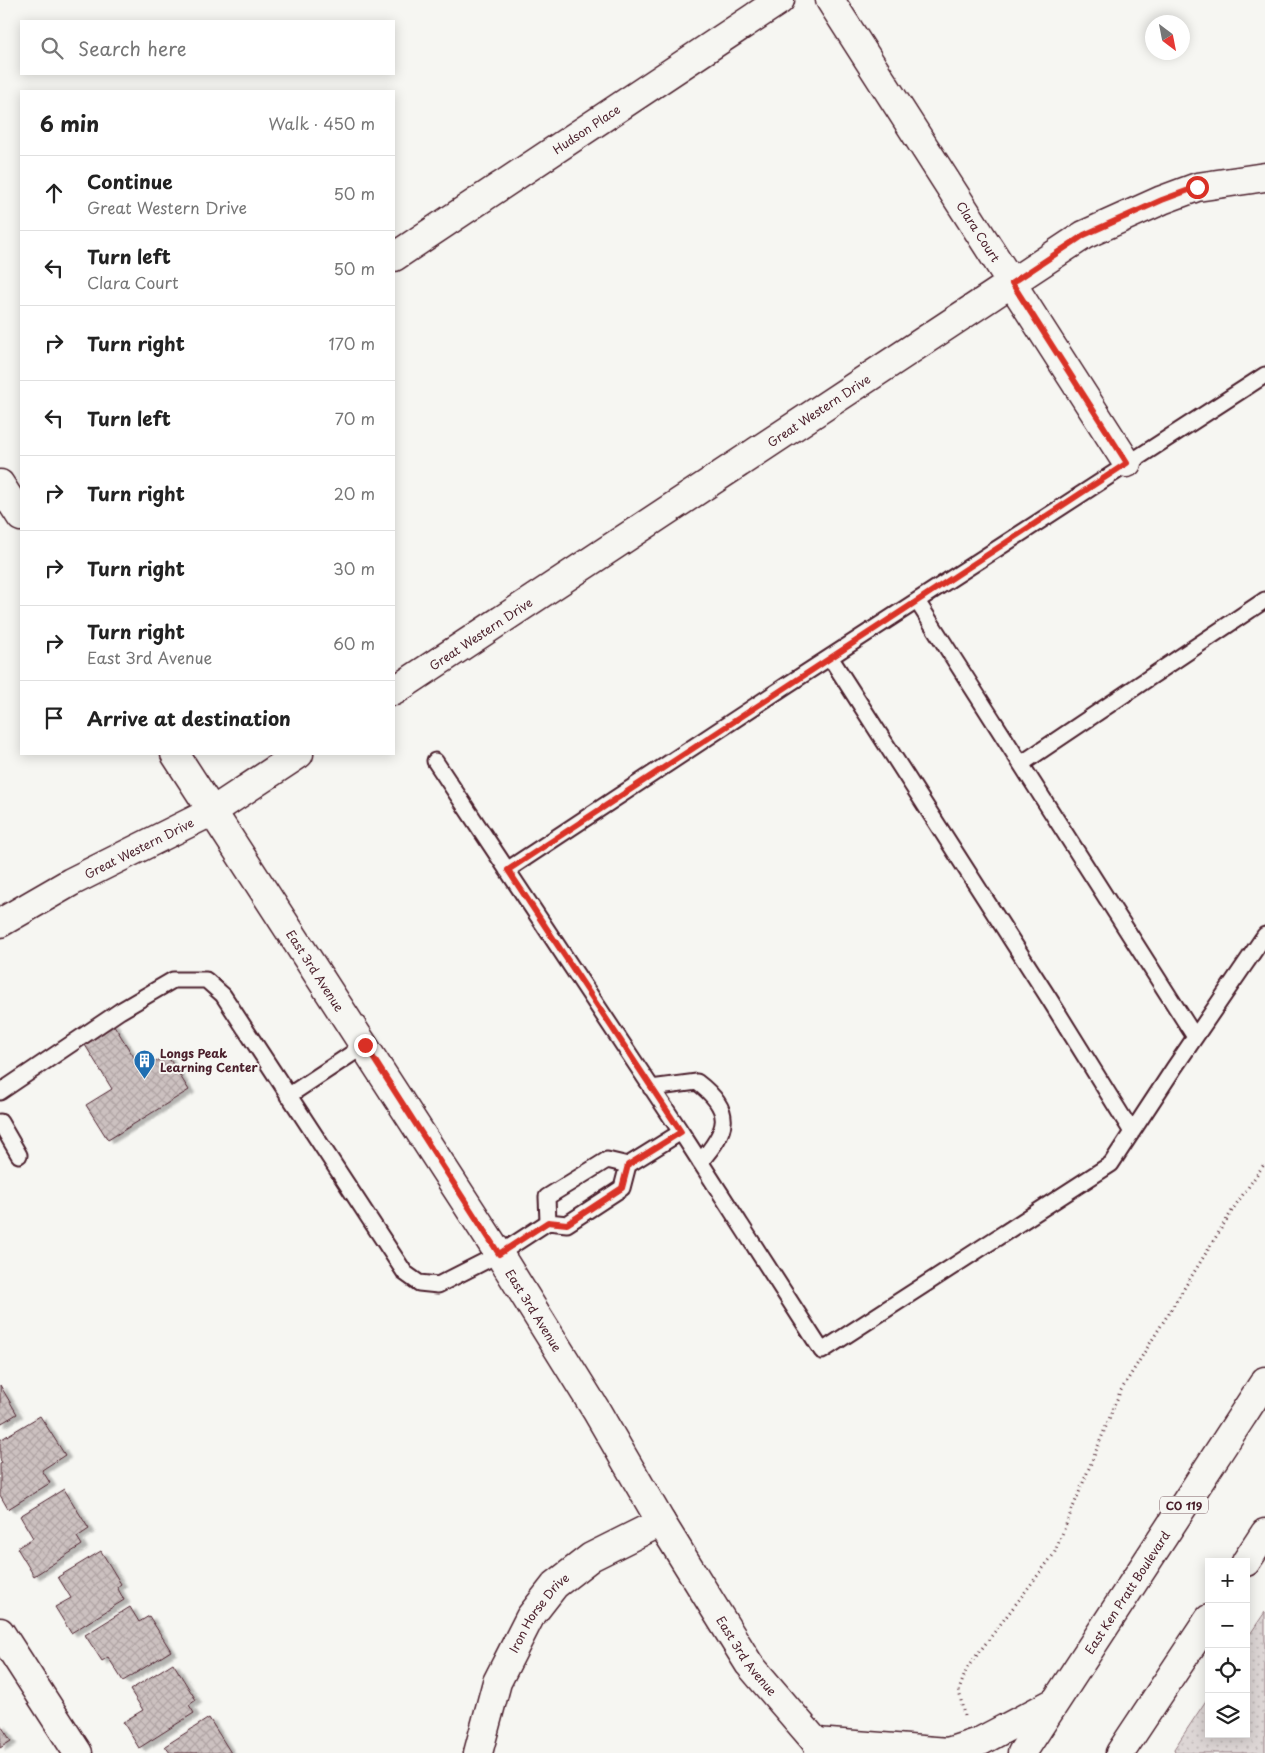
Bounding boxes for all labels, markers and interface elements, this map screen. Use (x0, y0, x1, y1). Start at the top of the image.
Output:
north arrow (1145, 15, 1190, 60)
search box (20, 20, 395, 75)
icon: search (38, 34, 66, 62)
text: Search here (78, 34, 187, 62)
street label: Hudson Place (549, 100, 624, 158)
text: 6 min (40, 107, 99, 139)
text: Walk · 450 m (269, 111, 375, 135)
text: Continue (87, 167, 173, 195)
route start (1186, 176, 1209, 199)
icon: ahead (40, 179, 68, 207)
text: 50 m (334, 181, 375, 205)
text: Great Western Drive (87, 195, 247, 219)
street label: Clara Court (952, 198, 1005, 265)
text: Turn left (87, 242, 171, 270)
icon: left (40, 254, 68, 282)
text: 50 m (334, 256, 375, 280)
text: Clara Court (87, 270, 179, 294)
icon: right (40, 329, 68, 357)
text: Turn right (87, 329, 185, 357)
text: 170 m (329, 331, 375, 355)
street label: Great Western Drive (764, 370, 874, 451)
icon: left (40, 404, 68, 432)
text: Turn left (87, 404, 171, 432)
text: 70 m (335, 406, 375, 430)
icon: right (40, 479, 68, 507)
text: Turn right (87, 479, 185, 507)
text: 20 m (334, 481, 375, 505)
icon: right (40, 554, 68, 582)
text: Turn right (87, 554, 185, 582)
text: 30 m (333, 556, 375, 580)
street label: Great Western Drive (426, 593, 536, 674)
text: Turn right (87, 617, 185, 645)
icon: right (40, 629, 68, 657)
text: 60 m (333, 631, 375, 655)
text: East 3rd Avenue (87, 645, 212, 669)
icon: arrive (40, 704, 68, 732)
text: Arrive at destination (87, 704, 291, 732)
street label: Great Western Drive (81, 813, 197, 883)
street label: East 3rd Avenue (282, 926, 349, 1015)
route end (354, 1034, 377, 1057)
place label: Longs Peak Learning Center (160, 1044, 259, 1076)
building icon: Longs Peak Learning Center (132, 1048, 156, 1079)
street label: East 3rd Avenue (501, 1266, 567, 1355)
road number: CO 119 (1160, 1496, 1208, 1514)
street label: East Ken Pratt Boulevard (1080, 1527, 1174, 1657)
map controls (1205, 1558, 1250, 1738)
button: + (1205, 1558, 1250, 1603)
street label: Iron Horse Drive (504, 1568, 573, 1656)
button: − (1205, 1603, 1250, 1648)
street label: East 3rd Avenue (712, 1612, 782, 1700)
button: locate (1205, 1648, 1250, 1693)
button: layers (1205, 1693, 1250, 1738)

